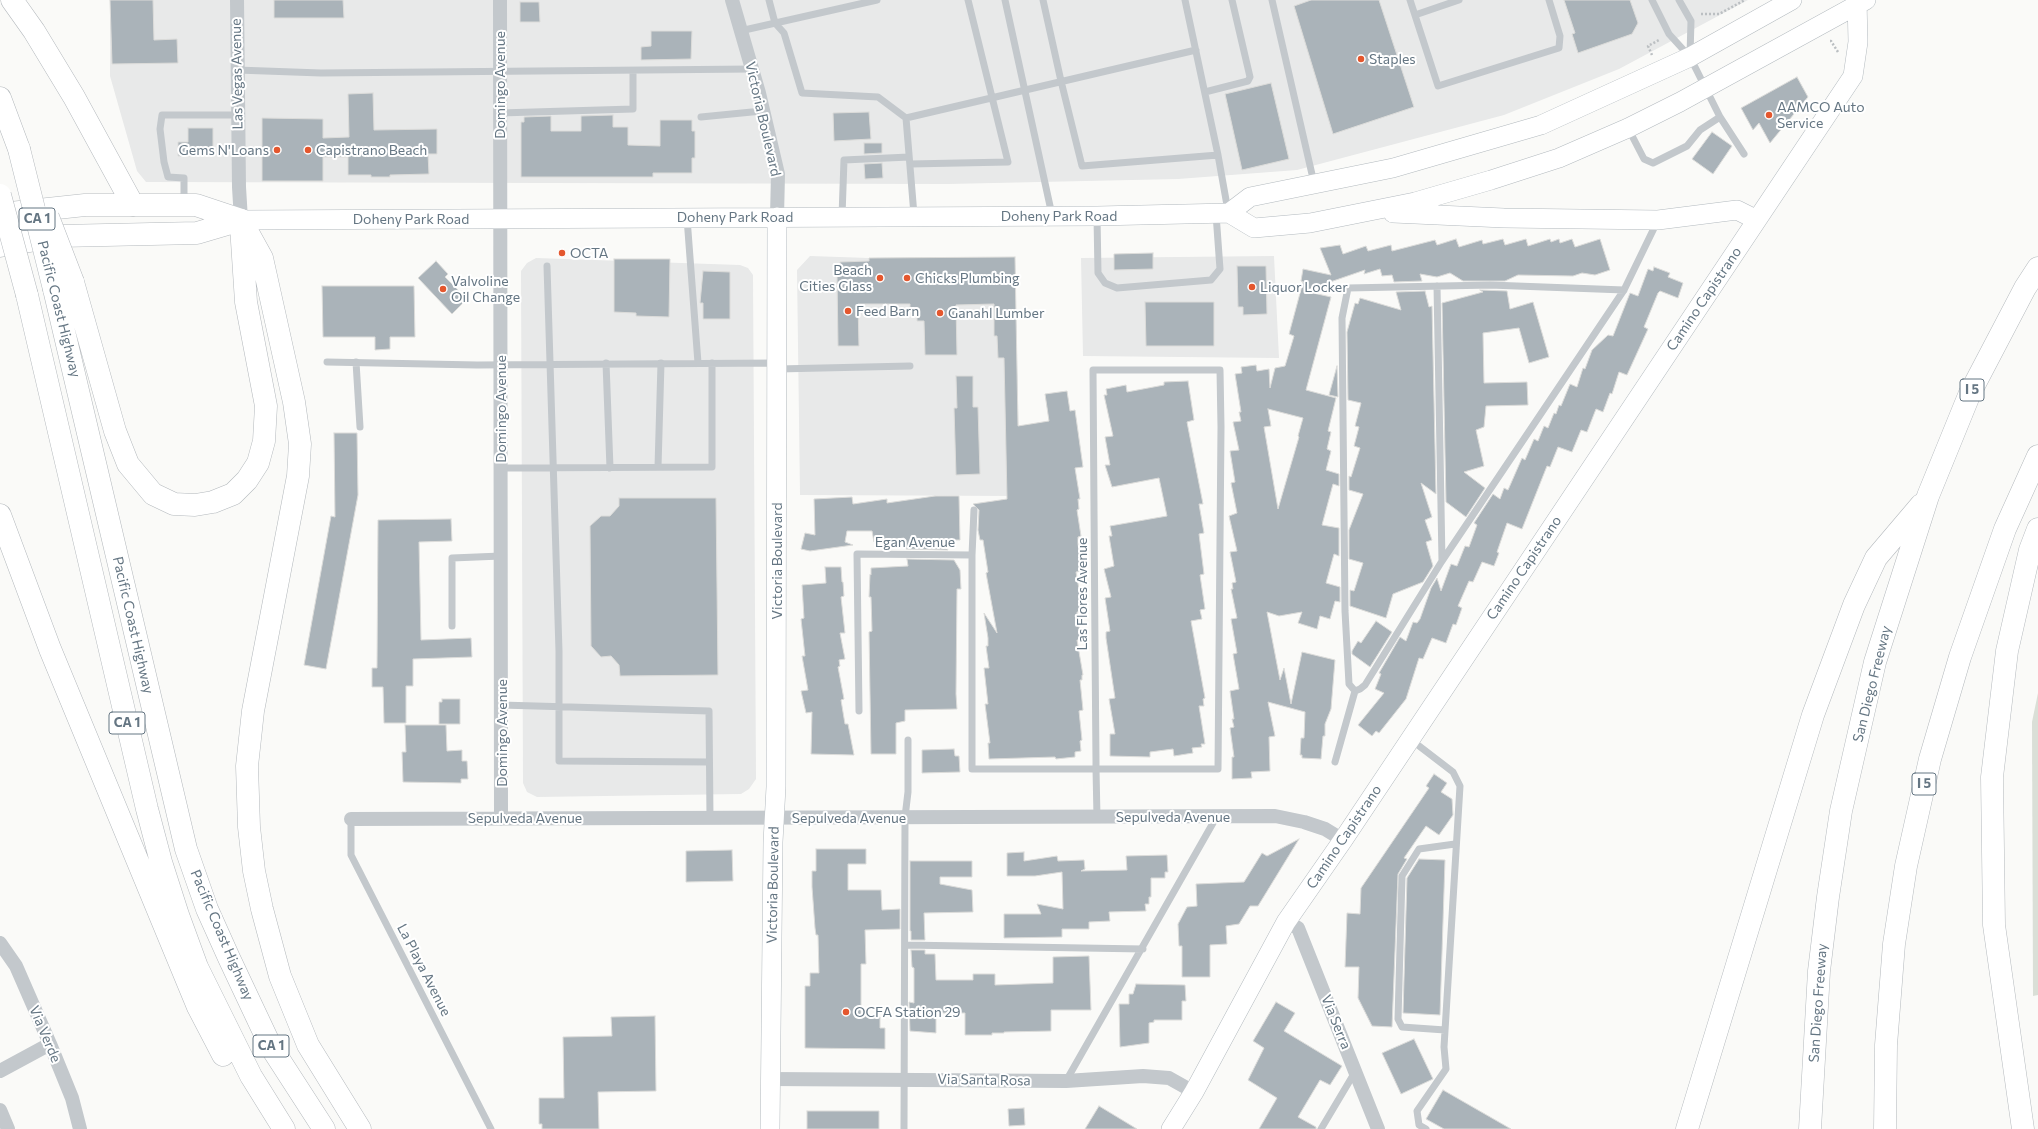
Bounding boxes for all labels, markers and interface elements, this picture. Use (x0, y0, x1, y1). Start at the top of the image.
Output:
street label: Las Vegas Avenue (228, 18, 246, 130)
street label: Domingo Avenue (492, 31, 508, 139)
place label: Staples (1369, 51, 1416, 67)
marker: Staples (1356, 54, 1366, 64)
street label: Victoria Boulevard (742, 60, 784, 178)
place label: AAMCO Auto Service (1777, 99, 1865, 132)
marker: AAMCO Auto Service (1764, 110, 1774, 120)
place label: Gems N'Loans (179, 142, 269, 158)
place label: Capistrano Beach (316, 142, 427, 158)
marker: Gems N'Loans (272, 145, 282, 155)
marker: Capistrano Beach (303, 145, 313, 155)
road number: CA 1 (19, 208, 55, 230)
street label: Doheny Park Road (1001, 208, 1117, 224)
street label: Doheny Park Road (677, 209, 793, 225)
street label: Doheny Park Road (353, 211, 469, 227)
street label: Pacific Coast Highway (34, 239, 84, 379)
street label: Camino Capistrano (1663, 244, 1745, 354)
place label: OCTA (570, 245, 608, 261)
marker: OCTA (557, 248, 567, 258)
place label: Beach Cities Glass (799, 262, 872, 294)
place label: Chicks Plumbing (915, 270, 1020, 286)
place label: Valvoline Oil Change (451, 273, 520, 306)
marker: Beach Cities Glass (875, 273, 885, 283)
marker: Chicks Plumbing (902, 273, 912, 283)
place label: Liquor Locker (1260, 279, 1348, 295)
marker: Liquor Locker (1247, 282, 1257, 292)
marker: Valvoline Oil Change (438, 284, 448, 294)
place label: Feed Barn (856, 303, 919, 319)
place label: Ganahl Lumber (948, 305, 1044, 321)
marker: Feed Barn (843, 306, 853, 316)
marker: Ganahl Lumber (935, 308, 945, 318)
street label: Domingo Avenue (493, 355, 509, 463)
road number: I 5 (1960, 379, 1984, 401)
street label: Victoria Boulevard (769, 502, 785, 620)
street label: Camino Capistrano (1483, 513, 1565, 623)
street label: Egan Avenue (875, 534, 955, 550)
street label: Las Flores Avenue (1074, 538, 1090, 650)
street label: Pacific Coast Highway (109, 555, 157, 695)
street label: San Diego Freeway (1849, 624, 1895, 744)
street label: Domingo Avenue (494, 679, 510, 787)
road number: CA 1 (109, 712, 145, 734)
road number: I 5 (1912, 773, 1936, 795)
street label: Camino Capistrano (1303, 782, 1385, 892)
street label: Sepulveda Avenue (1116, 809, 1230, 825)
street label: Sepulveda Avenue (468, 810, 582, 826)
street label: Sepulveda Avenue (792, 810, 906, 826)
street label: Victoria Boulevard (764, 826, 782, 944)
street label: Pacific Coast Highway (187, 867, 257, 1003)
street label: La Playa Avenue (394, 921, 454, 1019)
street label: San Diego Freeway (1805, 943, 1831, 1063)
street label: Via Serra (1318, 992, 1354, 1052)
street label: Via Verde (26, 1003, 64, 1065)
place label: OCFA Station 29 (854, 1004, 961, 1020)
marker: OCFA Station 29 (841, 1007, 851, 1017)
road number: CA 1 (253, 1035, 289, 1057)
street label: Via Santa Rosa (937, 1071, 1031, 1089)

